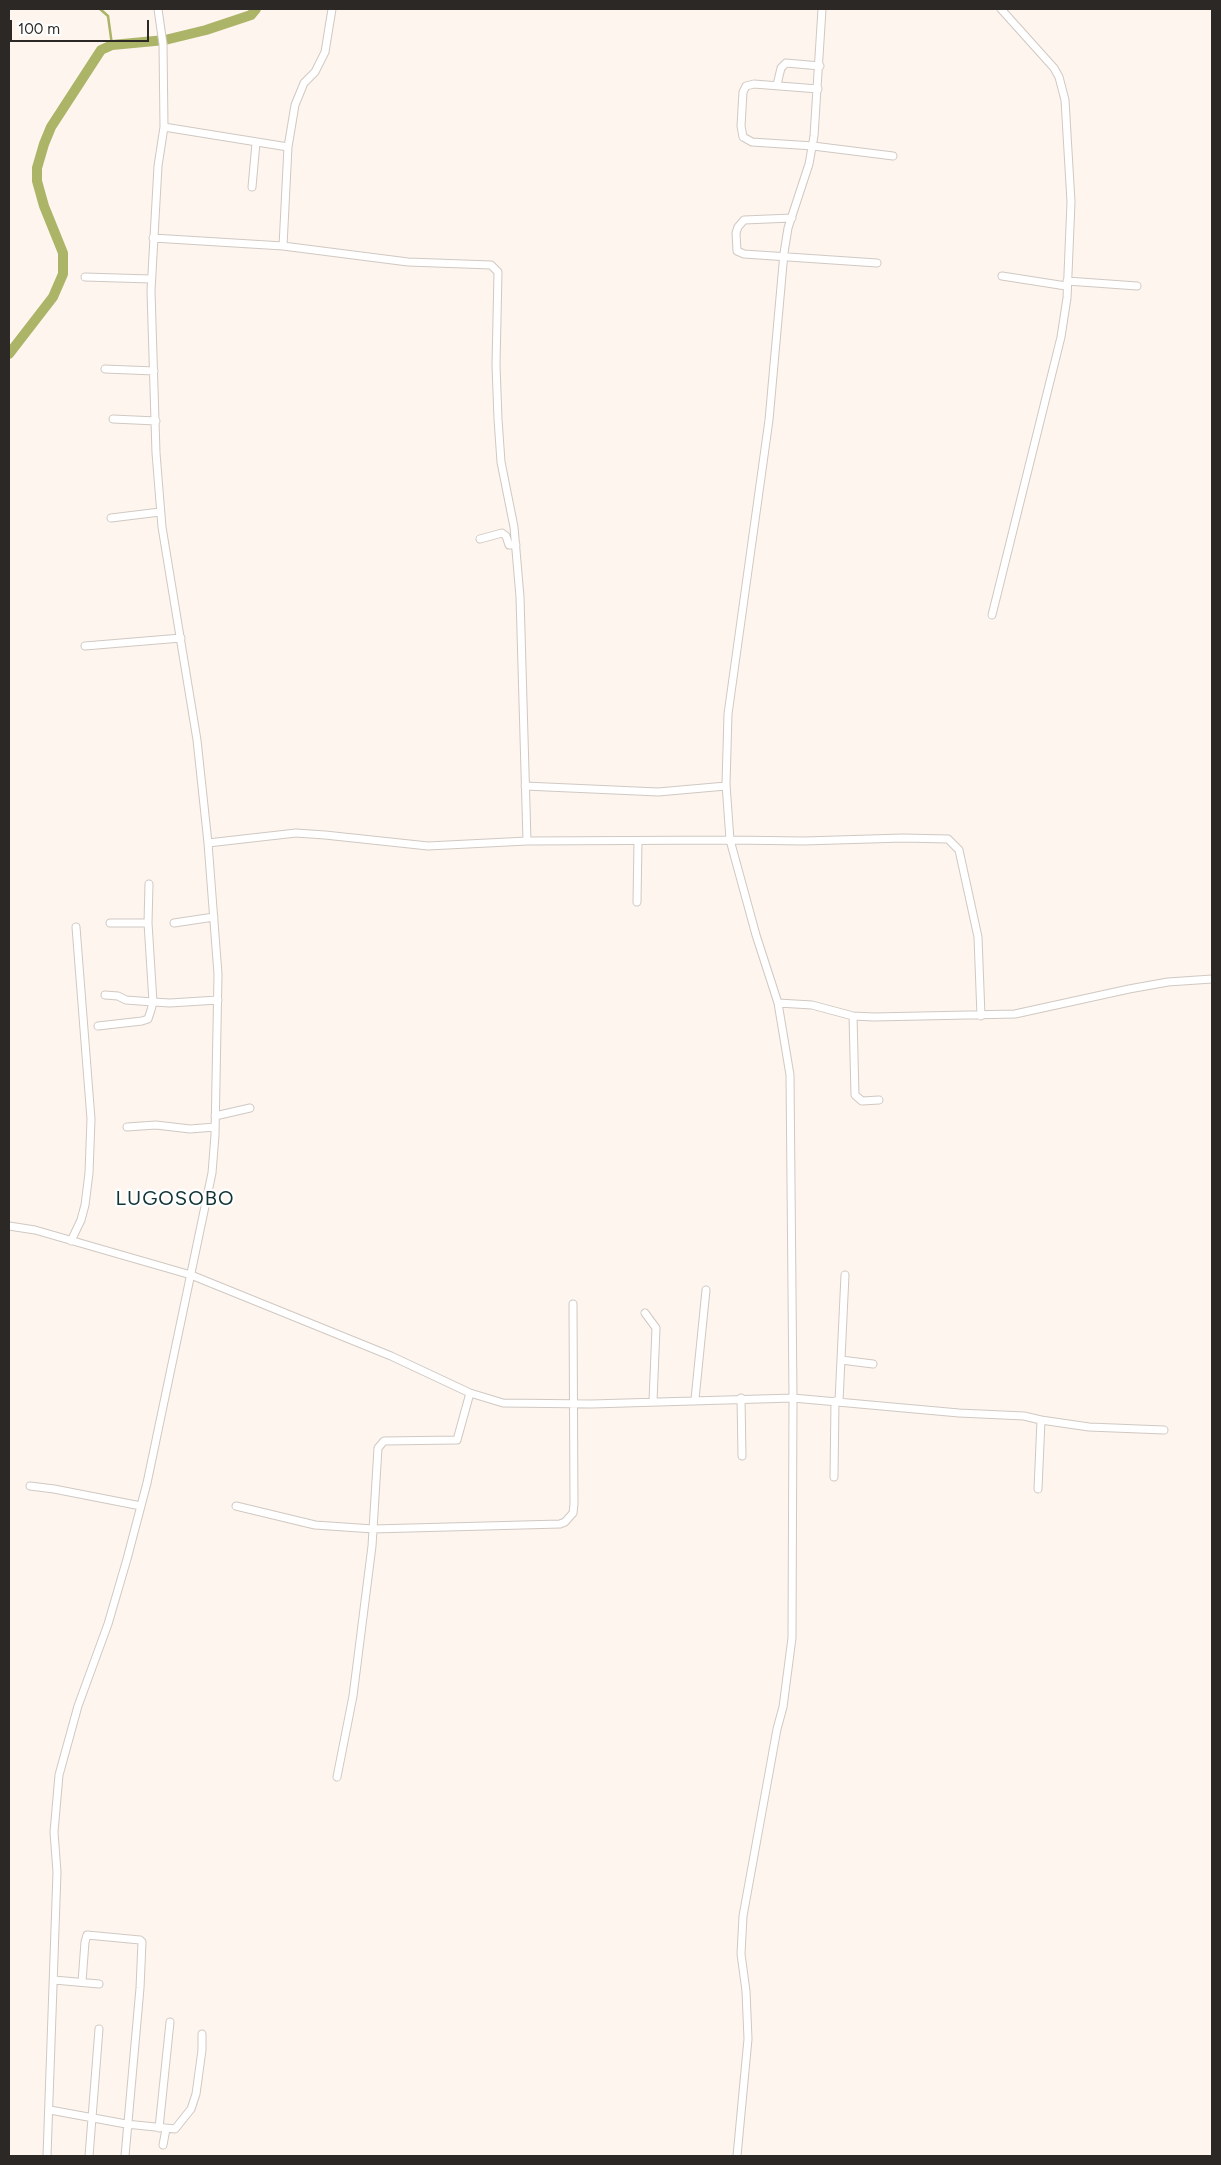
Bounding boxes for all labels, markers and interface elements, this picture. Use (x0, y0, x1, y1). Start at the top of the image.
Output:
scale bar (12, 10, 151, 42)
text: 100 m (18, 20, 60, 38)
district label: LUGOSOBO (115, 1187, 235, 1211)

